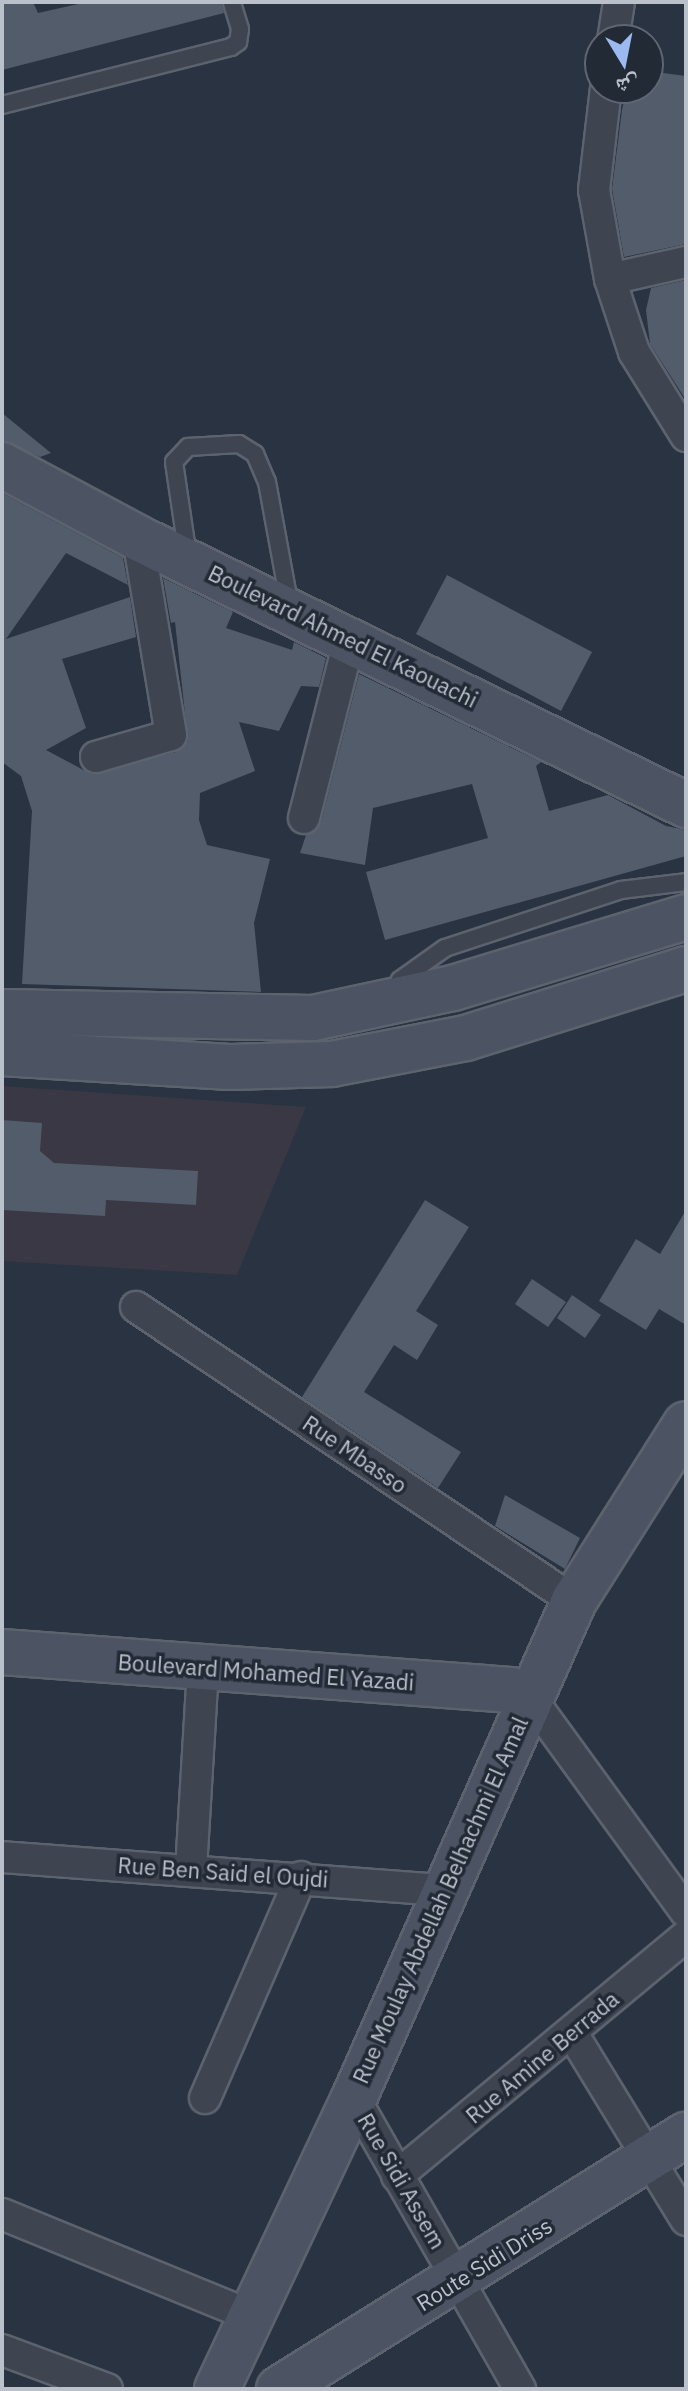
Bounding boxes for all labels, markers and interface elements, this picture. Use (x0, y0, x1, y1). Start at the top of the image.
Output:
north arrow (584, 24, 664, 104)
text: ش (614, 70, 642, 102)
street label: Boulevard Ahmed El Kaouachi (204, 559, 482, 713)
street label: Rue Mbasso (298, 1410, 412, 1498)
street label: Boulevard Mohamed El Yazadi (117, 1648, 415, 1696)
street label: Rue Moulay Abdellah Belhachmi El Amal (347, 1713, 533, 2087)
street label: Rue Ben Said el Oujdi (117, 1851, 329, 1893)
street label: Rue Amine Berrada (460, 1985, 624, 2129)
street label: Rue Sidi Assem (353, 2108, 451, 2254)
street label: Route Sidi Driss (411, 2212, 557, 2316)

